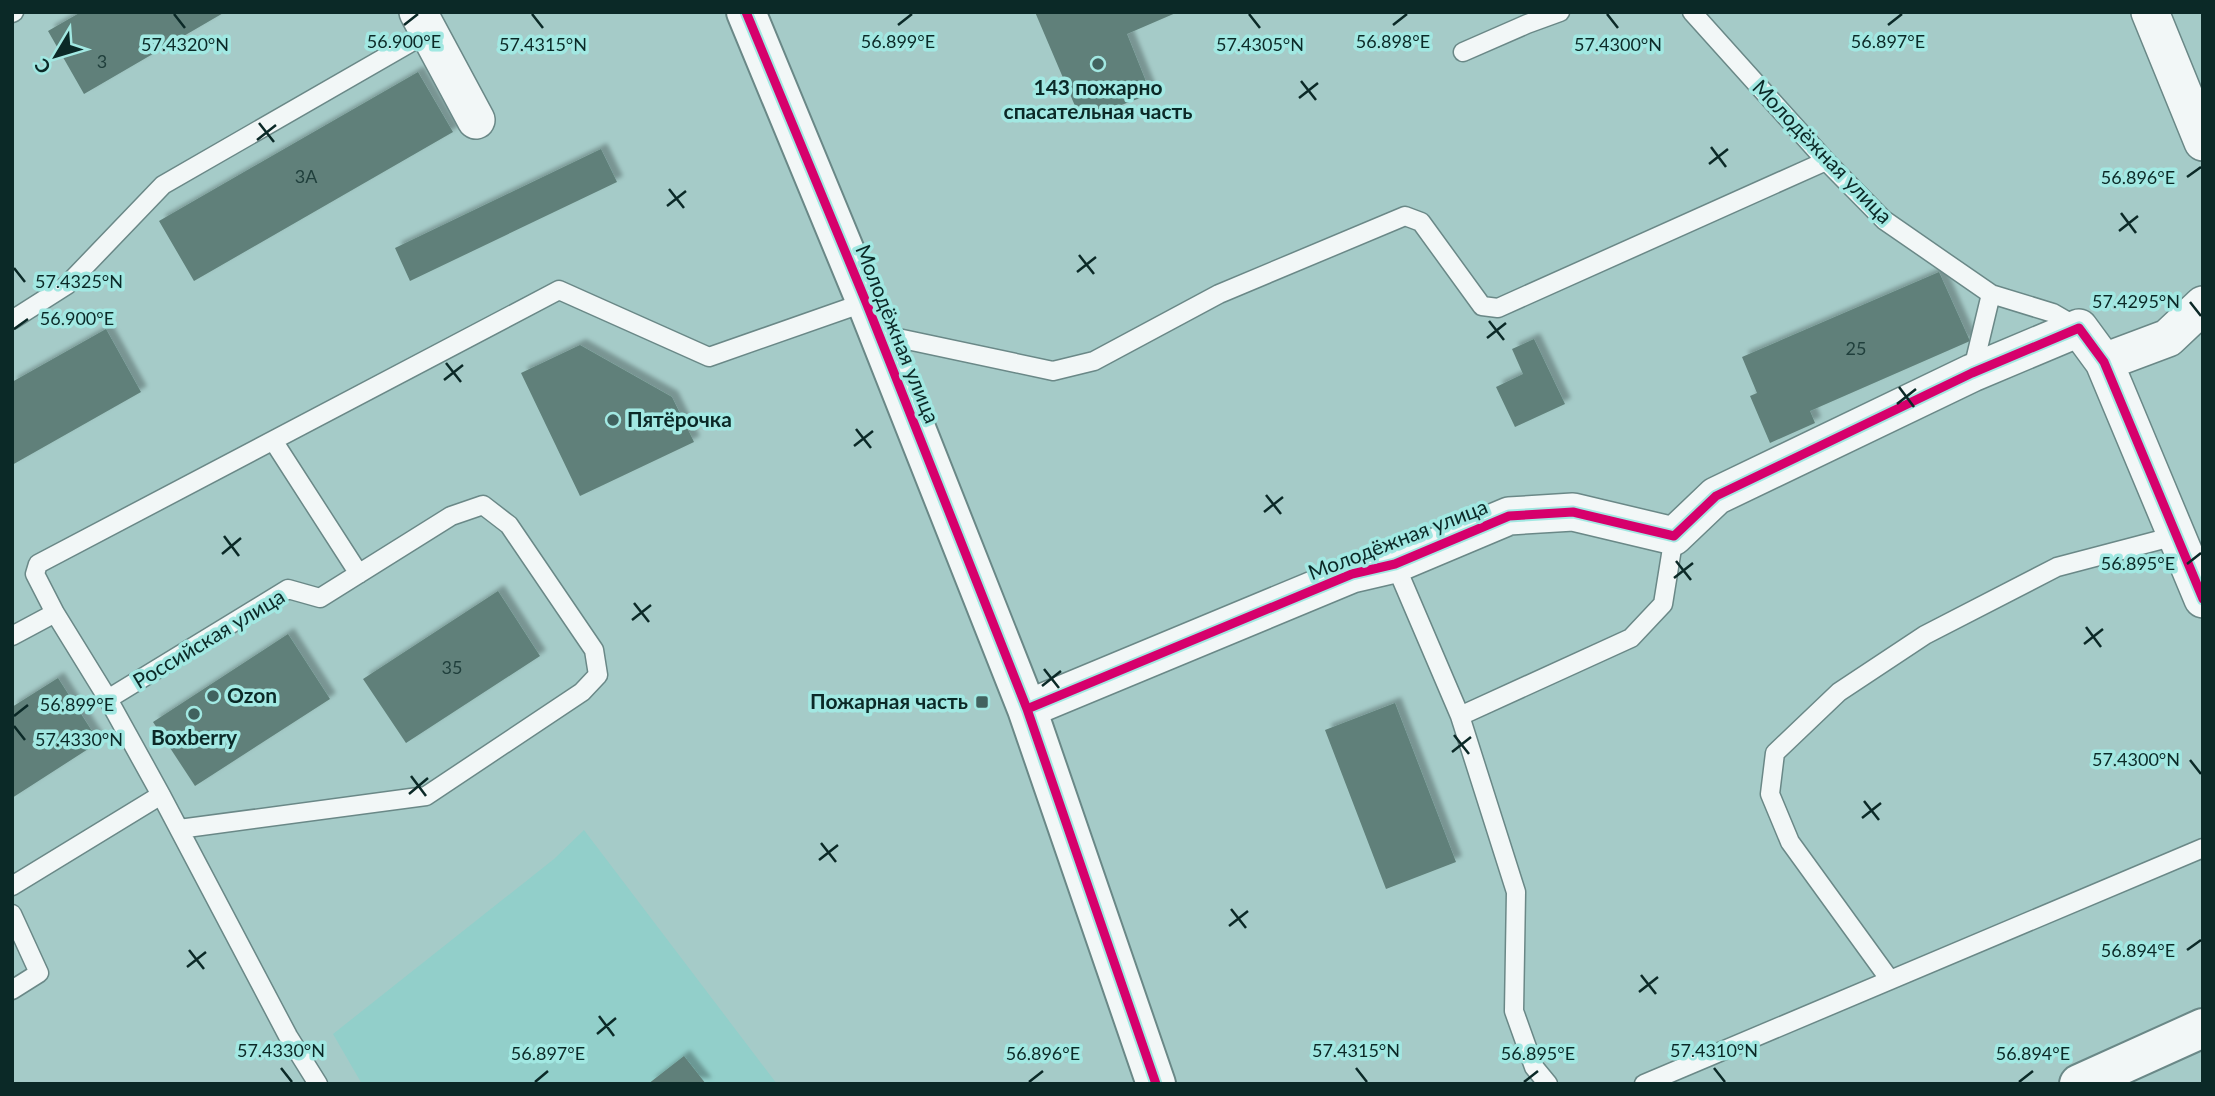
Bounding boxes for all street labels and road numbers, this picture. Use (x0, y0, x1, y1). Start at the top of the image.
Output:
street label: Молодёжная улица (1748, 74, 1898, 228)
street label: Молодёжная улица (851, 241, 946, 426)
street label: Молодёжная улица (1304, 493, 1491, 584)
street label: Российская улица (128, 583, 289, 693)

